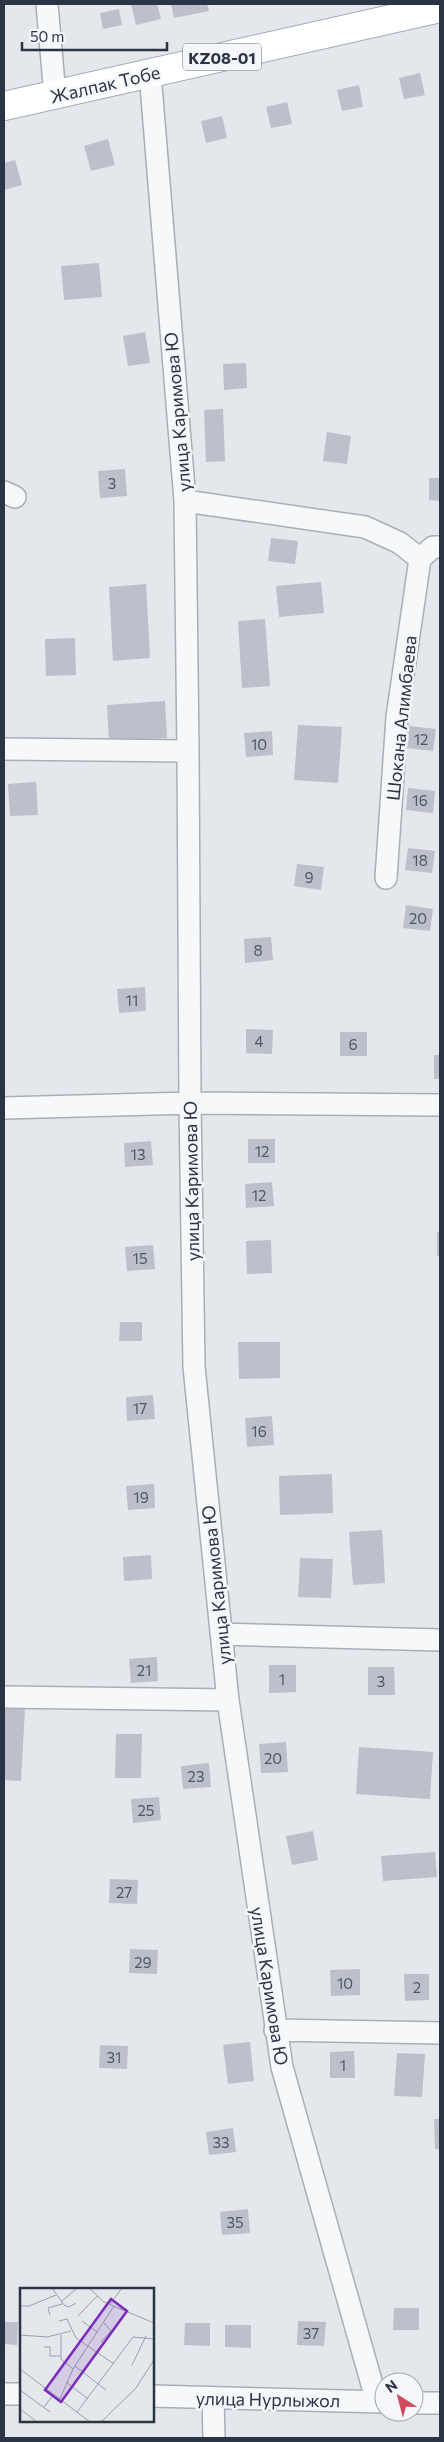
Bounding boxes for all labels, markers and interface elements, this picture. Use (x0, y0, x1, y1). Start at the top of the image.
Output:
scale bar (22, 20, 168, 52)
text: 50 m (30, 27, 64, 45)
road number: KZ08-01 (183, 44, 261, 70)
street label: Жалпак Тобе (48, 61, 162, 107)
street label: улица Каримова Ю (159, 331, 195, 493)
house number: 3 (108, 474, 116, 492)
street label: Шокана Алимбаева (381, 634, 421, 802)
house number: 12 (414, 730, 428, 748)
house number: 10 (251, 735, 267, 753)
house number: 16 (412, 791, 428, 809)
house number: 18 (412, 851, 428, 869)
house number: 9 (304, 868, 314, 886)
house number: 20 (409, 909, 427, 927)
house number: 8 (253, 941, 263, 959)
house number: 11 (126, 991, 138, 1009)
house number: 4 (255, 1032, 264, 1050)
house number: 6 (348, 1035, 358, 1053)
street label: улица Каримова Ю (179, 1101, 203, 1261)
house number: 12 (255, 1142, 269, 1160)
house number: 13 (131, 1145, 145, 1163)
house number: 12 (252, 1186, 266, 1204)
house number: 15 (132, 1249, 148, 1267)
house number: 17 (133, 1399, 147, 1417)
house number: 16 (251, 1422, 267, 1440)
house number: 19 (133, 1488, 149, 1506)
street label: улица Каримова Ю (197, 1504, 235, 1666)
house number: 21 (137, 1661, 151, 1679)
house number: 1 (279, 1670, 285, 1688)
house number: 3 (377, 1672, 385, 1690)
house number: 20 (264, 1749, 282, 1767)
house number: 23 (188, 1767, 204, 1785)
house number: 25 (138, 1801, 154, 1819)
house number: 27 (116, 1883, 132, 1901)
street label: улица Каримова Ю (247, 1905, 293, 2067)
house number: 29 (134, 1953, 152, 1971)
house number: 10 (337, 1974, 353, 1992)
house number: 2 (413, 1978, 421, 1996)
house number: 31 (107, 2048, 121, 2066)
house number: 1 (340, 2056, 346, 2074)
house number: 33 (212, 2133, 230, 2151)
house number: 35 (226, 2213, 244, 2231)
inset map (20, 2288, 154, 2422)
house number: 37 (303, 2324, 319, 2342)
north arrow (374, 2372, 424, 2422)
text: N (382, 2376, 400, 2396)
street label: улица Нурлыжол (196, 2387, 340, 2411)

